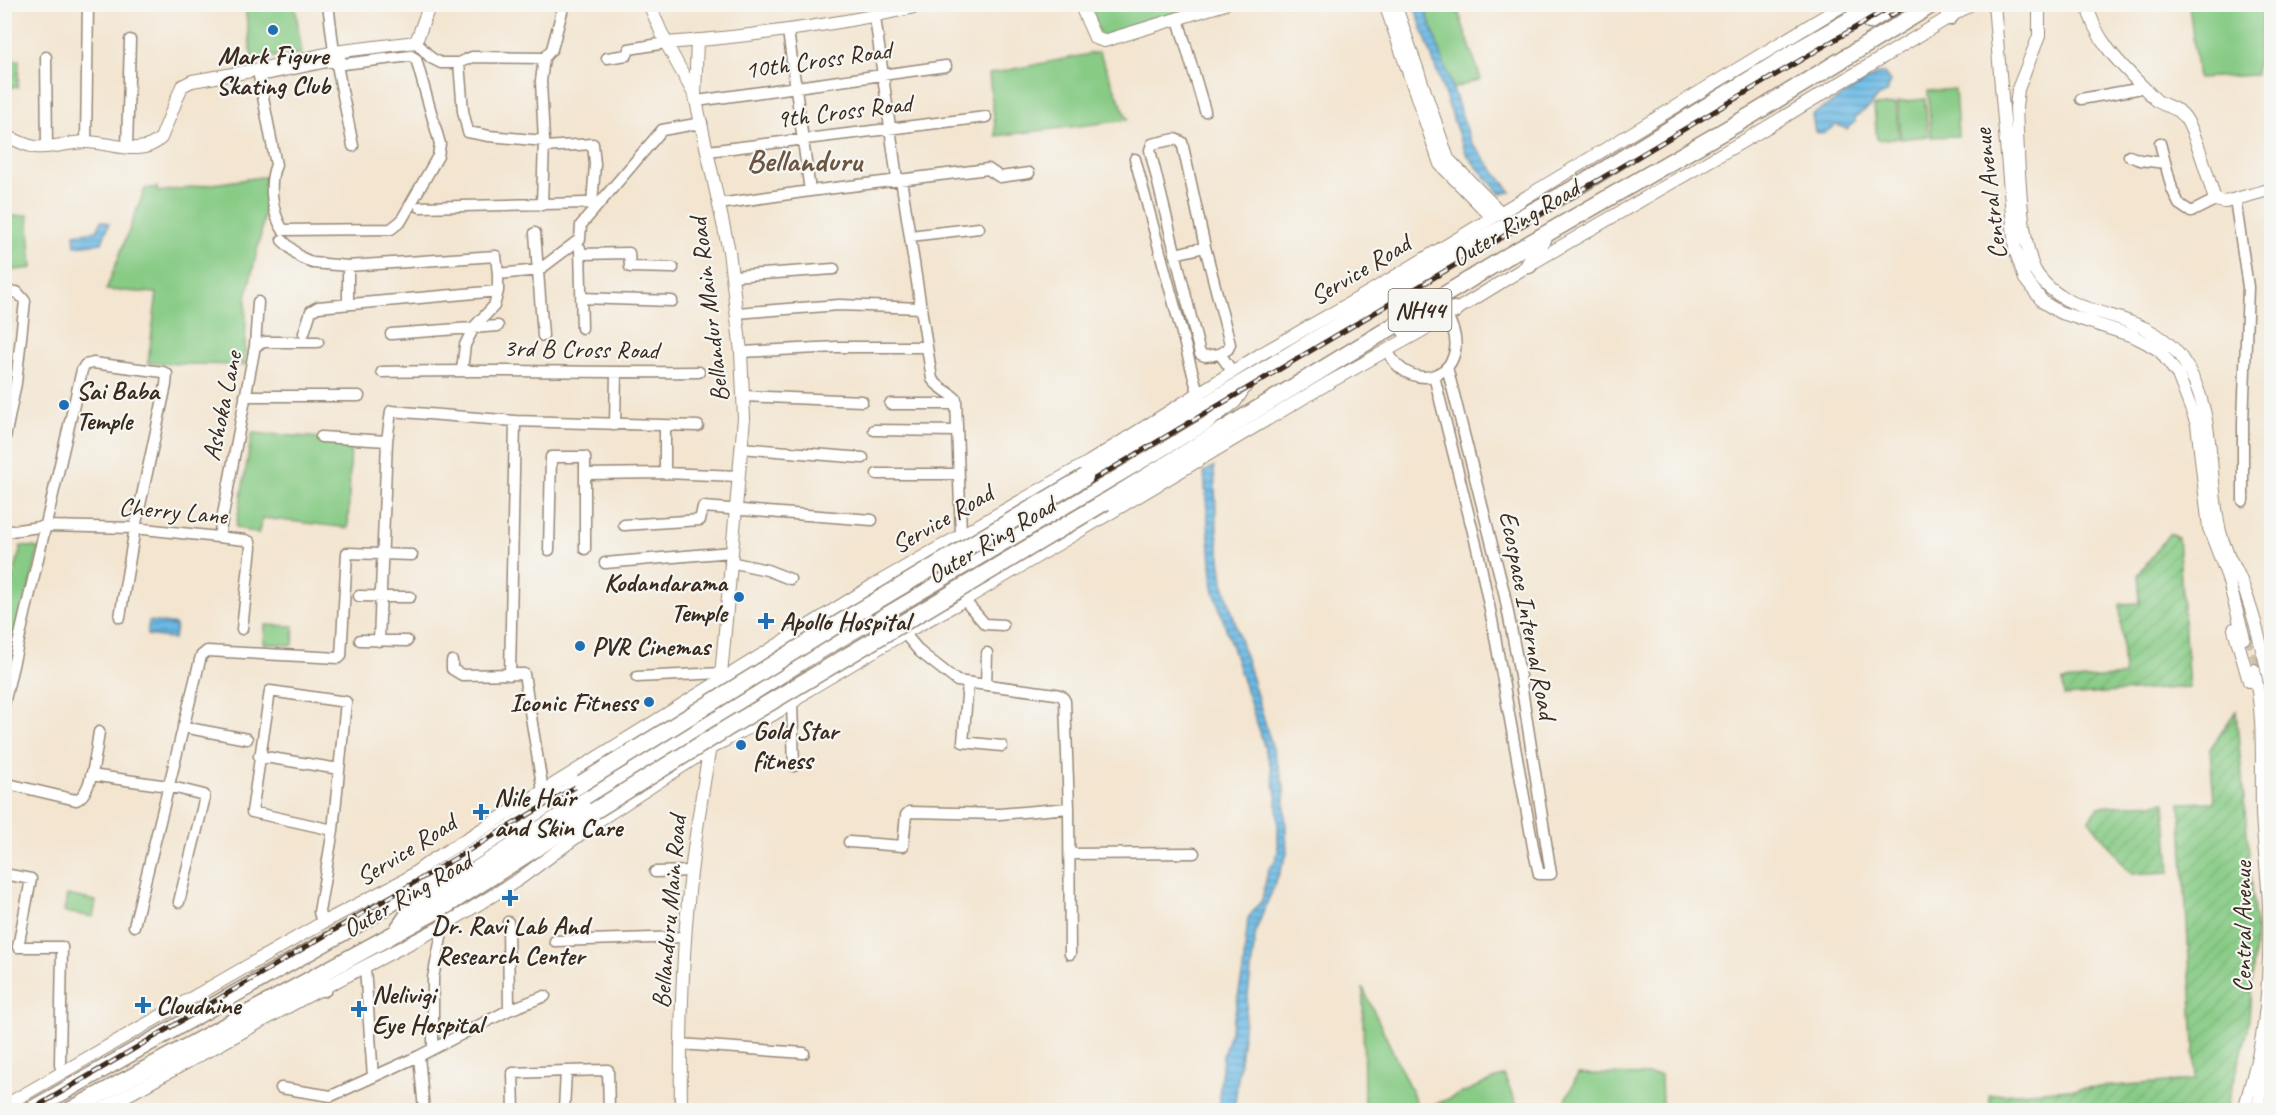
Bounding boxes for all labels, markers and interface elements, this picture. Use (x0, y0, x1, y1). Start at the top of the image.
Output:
marker: Mark Figure Skating Club (266, 23, 280, 37)
street label: 10th Cross Road (742, 33, 897, 87)
place label: Mark Figure Skating Club (216, 39, 332, 102)
street label: 9th Cross Road (774, 86, 917, 136)
street label: Central Avenue (1965, 125, 2014, 261)
district label: Bellanduru (746, 140, 864, 181)
street label: Outer Ring Road (1445, 170, 1588, 274)
street label: Bellandur Main Road (681, 212, 737, 404)
street label: Service Road (1304, 225, 1419, 313)
road number: NH44 (1388, 289, 1452, 331)
street label: 3rd B Cross Road (503, 331, 663, 367)
street label: Ashoka Lane (194, 346, 250, 464)
place label: Sai Baba Temple (76, 374, 161, 437)
marker: Sai Baba Temple (57, 398, 71, 412)
street label: Service Road (886, 475, 1002, 561)
street label: Outer Ring Road (921, 487, 1064, 591)
street label: Cherry Lane (118, 490, 230, 532)
street label: Ecospace Internal Road (1492, 508, 1565, 725)
place label: Kodandarama Temple (604, 566, 729, 629)
marker: Kodandarama Temple (732, 590, 746, 604)
place label: Apollo Hospital (780, 605, 915, 638)
marker: Apollo Hospital (757, 612, 775, 630)
place label: PVR Cinemas (592, 630, 713, 663)
marker: PVR Cinemas (573, 639, 587, 653)
place label: Iconic Fitness (510, 686, 640, 719)
marker: Iconic Fitness (642, 695, 656, 709)
place label: Gold Star fitness (753, 714, 841, 777)
marker: Gold Star fitness (734, 738, 748, 752)
place label: Nile Hair and Skin Care (494, 781, 624, 844)
marker: Nile Hair and Skin Care (472, 803, 490, 821)
street label: Service Road (350, 804, 465, 893)
street label: Bellanduru Main Road (644, 811, 694, 1010)
street label: Outer Ring Road (336, 843, 481, 945)
street label: Central Avenue (2226, 860, 2259, 993)
marker: Dr. Ravi Lab And Research Center (501, 889, 519, 907)
place label: Dr. Ravi Lab And Research Center (432, 909, 593, 972)
place label: Nelivigi Eye Hospital (372, 978, 487, 1041)
place label: Cloudnine (156, 989, 243, 1022)
marker: Cloudnine (134, 996, 152, 1014)
marker: Nelivigi Eye Hospital (350, 1000, 368, 1018)

